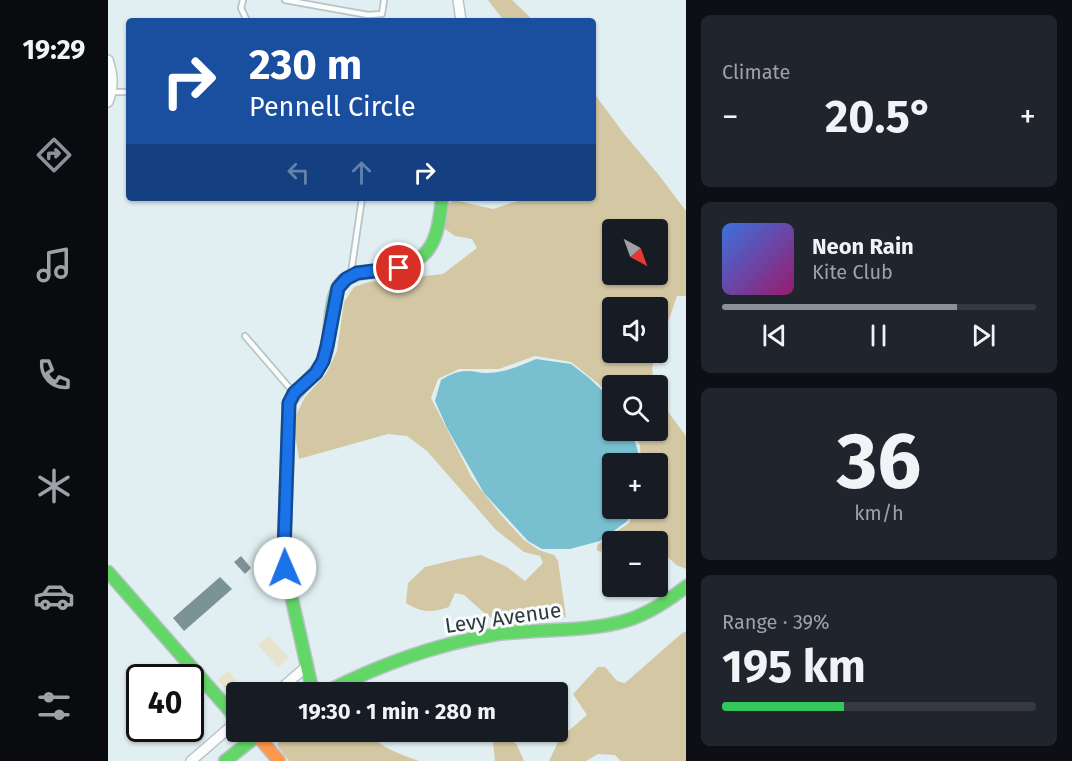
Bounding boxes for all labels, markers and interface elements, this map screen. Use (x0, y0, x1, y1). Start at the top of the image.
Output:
text: 19:29 (23, 34, 85, 66)
text: 230 m (249, 40, 362, 90)
icon: right (150, 42, 228, 120)
text: Climate (722, 60, 790, 84)
text: 20.5° (825, 90, 933, 144)
text: Pennell Circle (249, 91, 416, 123)
text: − (722, 97, 739, 137)
text: + (1020, 97, 1036, 137)
icon: directions (33, 134, 75, 176)
icon: left (282, 156, 315, 189)
icon: ahead (345, 156, 378, 189)
icon: right (408, 156, 441, 189)
north arrow (602, 219, 668, 285)
map controls (602, 219, 668, 597)
text: Neon Rain (812, 233, 914, 260)
pin (373, 242, 424, 293)
icon: music (33, 244, 75, 286)
icon: arrive (382, 251, 415, 284)
text: Kite Club (812, 260, 893, 284)
button: sound (602, 297, 668, 363)
icon: previous (758, 319, 791, 352)
icon: pause (862, 319, 895, 352)
icon: next (967, 319, 1000, 352)
icon: phone (33, 354, 75, 396)
button: search (602, 375, 668, 441)
text: 36 (837, 415, 921, 509)
button: + (602, 453, 668, 519)
icon: climate (33, 465, 75, 507)
text: km/h (854, 501, 904, 525)
button: − (602, 531, 668, 597)
position arrow (253, 536, 317, 600)
icon: car (33, 575, 75, 617)
street label: Levy Avenue (443, 597, 563, 639)
text: Range · 39% (722, 610, 830, 634)
text: 195 km (722, 640, 866, 694)
speed limit sign: 40 (126, 664, 204, 742)
icon: filters (33, 685, 75, 727)
text: 19:30 · 1 min · 280 m (298, 698, 496, 725)

